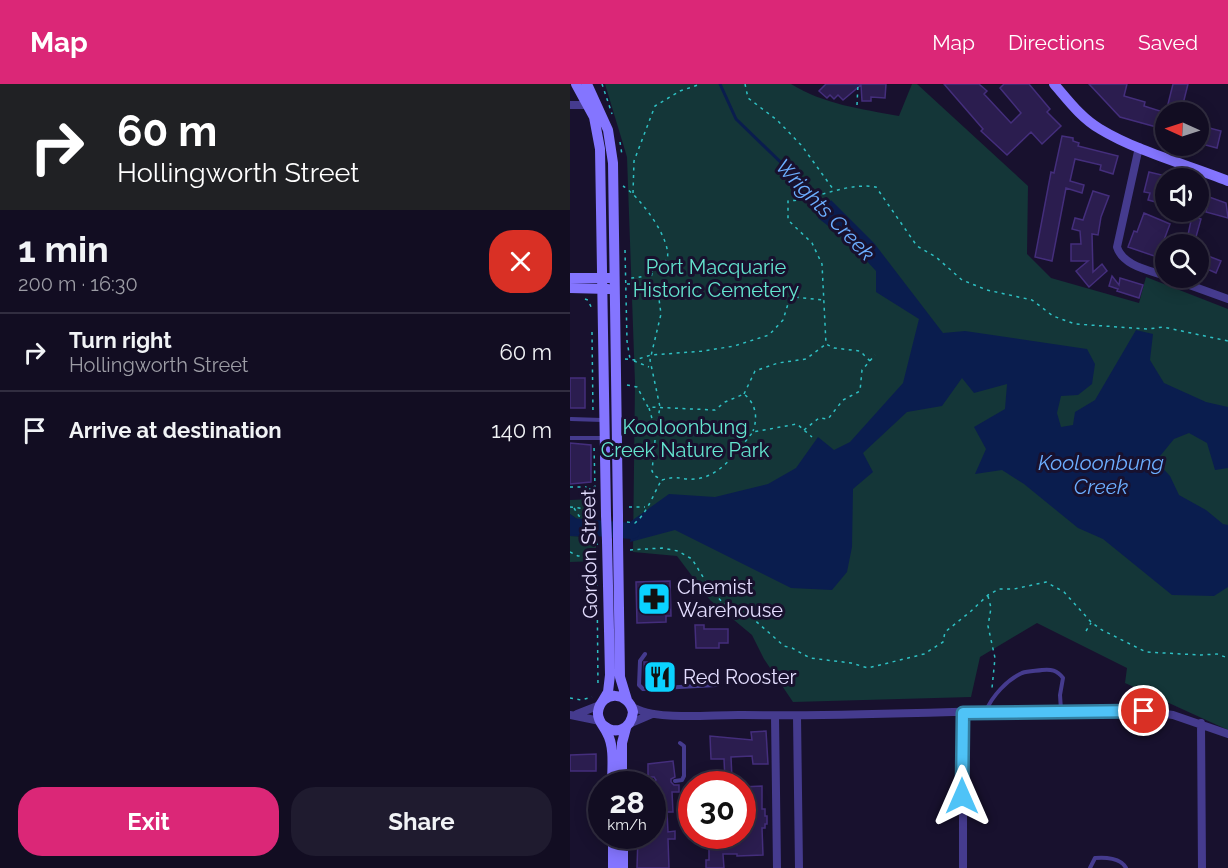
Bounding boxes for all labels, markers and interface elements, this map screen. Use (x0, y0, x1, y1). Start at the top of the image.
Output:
text: Map (30, 26, 88, 59)
text: Map (932, 30, 975, 55)
text: Directions (1008, 30, 1105, 55)
text: Saved (1138, 30, 1198, 55)
north arrow (1155, 102, 1209, 156)
map controls (1155, 102, 1209, 288)
text: 60 m (117, 107, 217, 156)
icon: right (18, 108, 96, 186)
water label: Wrights Creek (771, 154, 880, 266)
text: Hollingworth Street (117, 157, 359, 188)
button: sound (1155, 168, 1209, 222)
text: 1 min (18, 228, 109, 270)
button: close (489, 230, 552, 293)
button: search (1155, 234, 1209, 288)
park label: Port Macquarie Historic Cemetery (633, 255, 799, 302)
text: 200 m · 16:30 (18, 272, 138, 296)
text: Turn right (69, 327, 172, 353)
icon: right (18, 336, 51, 369)
text: 60 m (499, 339, 552, 365)
text: Hollingworth Street (69, 353, 248, 377)
icon: arrive (18, 414, 51, 447)
park label: Kooloonbung Creek Nature Park (601, 415, 770, 462)
text: Arrive at destination (69, 417, 282, 443)
text: 140 m (491, 417, 552, 443)
water label: Kooloonbung Creek (1038, 450, 1164, 499)
street label: Gordon Street (576, 489, 602, 619)
place label: Chemist Warehouse (677, 575, 783, 622)
pharmacy icon: Chemist Warehouse (636, 581, 672, 617)
restaurant icon: Red Rooster (642, 659, 678, 695)
place label: Red Rooster (683, 665, 797, 689)
pin (1118, 685, 1169, 736)
icon: arrive (1127, 694, 1160, 727)
position arrow (930, 764, 994, 828)
speed limit sign: 30 (678, 771, 756, 849)
text: 28 (609, 785, 645, 820)
button: Exit (18, 787, 279, 856)
button: Share (291, 787, 552, 856)
text: km/h (607, 816, 647, 834)

